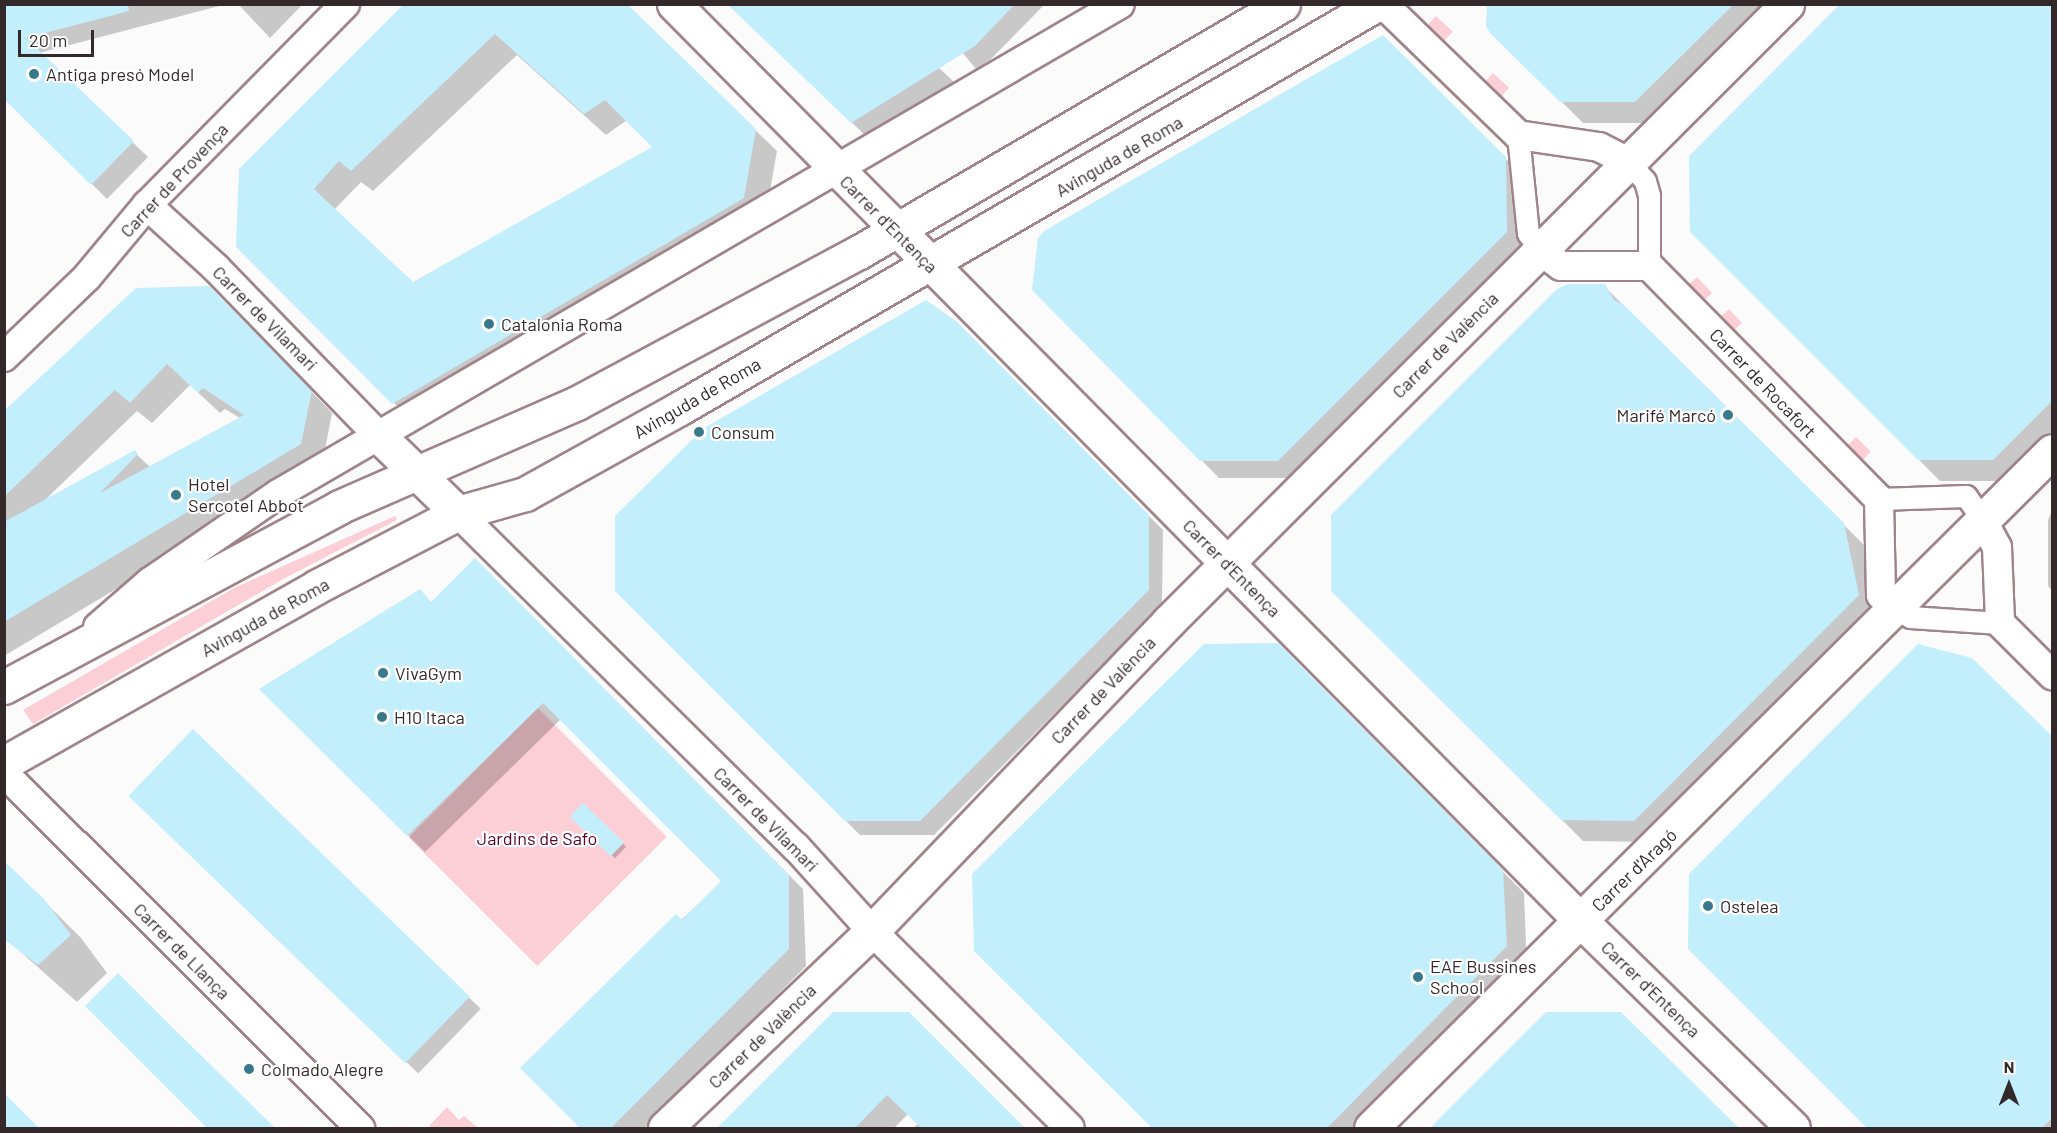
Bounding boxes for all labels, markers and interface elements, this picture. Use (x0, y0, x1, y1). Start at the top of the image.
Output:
scale bar (21, 18, 98, 56)
text: 20 m (29, 29, 67, 51)
place label: Antiga presó Model (46, 63, 194, 85)
marker: Antiga presó Model (27, 67, 41, 81)
street label: Avinguda de Roma (1052, 111, 1186, 201)
street label: Carrer de Provença (116, 118, 232, 242)
street label: Carrer d'Entença (836, 171, 942, 277)
street label: Carrer de Vilamarí (208, 261, 322, 375)
street label: Carrer de València (1387, 287, 1503, 403)
place label: Catalonia Roma (501, 313, 623, 335)
marker: Catalonia Roma (482, 317, 496, 331)
street label: Carrer de Rocafort (1705, 324, 1821, 442)
street label: Avinguda de Roma (630, 353, 764, 443)
place label: Marifé Marcó (1617, 404, 1716, 426)
marker: Marifé Marcó (1721, 408, 1735, 422)
place label: Consum (711, 421, 775, 443)
marker: Consum (692, 425, 706, 439)
place label: Hotel Sercotel Abbot (188, 474, 304, 516)
marker: Hotel Sercotel Abbot (169, 488, 183, 502)
street label: Carrer d'Entença (1179, 515, 1285, 621)
street label: Avinguda de Roma (197, 573, 333, 661)
street label: Carrer de València (1046, 632, 1160, 748)
place label: VivaGym (395, 662, 462, 684)
marker: VivaGym (376, 666, 390, 680)
place label: H10 Itaca (394, 706, 465, 728)
marker: H10 Itaca (375, 710, 389, 724)
street label: Carrer de Vilamarí (709, 762, 823, 876)
street label: Carrer d'Aragó (1587, 824, 1681, 916)
park label: Jardins de Safo (477, 827, 597, 849)
place label: Ostelea (1720, 895, 1779, 917)
street label: Carrer de Llança (129, 898, 235, 1004)
marker: Ostelea (1701, 899, 1715, 913)
street label: Carrer d'Entença (1597, 936, 1705, 1042)
place label: EAE Bussines School (1430, 956, 1536, 998)
marker: EAE Bussines School (1411, 970, 1425, 984)
street label: Carrer de València (704, 979, 820, 1093)
north arrow (1979, 1055, 2039, 1115)
text: N (2004, 1057, 2014, 1076)
place label: Colmado Alegre (261, 1058, 384, 1080)
marker: Colmado Alegre (242, 1062, 256, 1076)

